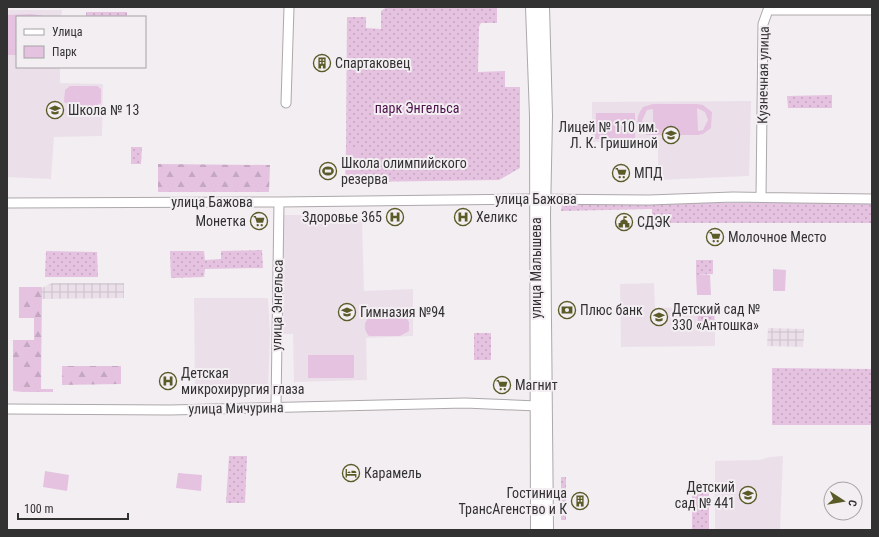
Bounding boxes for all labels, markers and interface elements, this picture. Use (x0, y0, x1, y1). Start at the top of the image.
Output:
legend (16, 16, 146, 68)
text: Улица (52, 25, 83, 39)
street label: Кузнечная улица (754, 26, 772, 124)
text: Парк (52, 45, 77, 59)
building icon: Спартаковец (312, 53, 332, 73)
place label: Спартаковец (335, 55, 410, 71)
school or university icon: Школа № 13 (45, 100, 65, 120)
park label: парк Энгельса (375, 100, 459, 116)
place label: Школа № 13 (68, 102, 139, 118)
place label: Лицей № 110 им. Л. К. Гришиной (559, 119, 658, 151)
school or university icon: Лицей № 110 им. Л. К. Гришиной (661, 125, 681, 145)
place label: Школа олимпийского резерва (341, 155, 467, 187)
sports icon: Школа олимпийского резерва (318, 161, 338, 181)
supermarket icon: МПД (611, 163, 631, 183)
place label: МПД (634, 165, 663, 181)
street label: улица Бажова (495, 191, 577, 207)
street label: улица Бажова (171, 194, 253, 210)
hospital icon: Здоровье 365 (385, 207, 405, 227)
hospital icon: Хеликс (453, 207, 473, 227)
place label: Здоровье 365 (302, 209, 382, 225)
place label: Хеликс (476, 209, 517, 225)
supermarket icon: Монетка (249, 211, 269, 231)
public building icon: СДЭК (614, 212, 634, 232)
place label: Монетка (195, 213, 246, 229)
place label: СДЭК (637, 214, 670, 230)
street label: улица Малышева (528, 217, 544, 319)
supermarket icon: Молочное Место (705, 227, 725, 247)
place label: Молочное Место (728, 229, 827, 245)
street label: улица Энгельса (268, 259, 286, 351)
bank icon: Плюс банк (557, 300, 577, 320)
place label: Детский сад № 330 «Антошка» (672, 301, 760, 333)
school or university icon: Гимназия №94 (337, 302, 357, 322)
place label: Плюс банк (580, 302, 643, 318)
place label: Гимназия №94 (360, 304, 445, 320)
school or university icon: Детский сад № 330 «Антошка» (649, 307, 669, 327)
place label: Детская микрохирургия глаза (181, 365, 305, 397)
hospital icon: Детская микрохирургия глаза (158, 371, 178, 391)
supermarket icon: Магнит (492, 375, 512, 395)
place label: Магнит (515, 377, 558, 393)
street label: улица Мичурина (188, 399, 284, 417)
hotel icon: Карамель (341, 463, 361, 483)
place label: Карамель (364, 465, 422, 481)
place label: Детский сад № 441 (675, 479, 735, 511)
north arrow (823, 481, 863, 521)
place label: Гостиница ТрансАгенство и К (459, 485, 567, 517)
school or university icon: Детский сад № 441 (738, 485, 758, 505)
building icon: Гостиница ТрансАгенство и К (570, 491, 590, 511)
scale bar (18, 495, 128, 521)
text: С (845, 499, 859, 507)
text: 100 m (24, 502, 54, 516)

